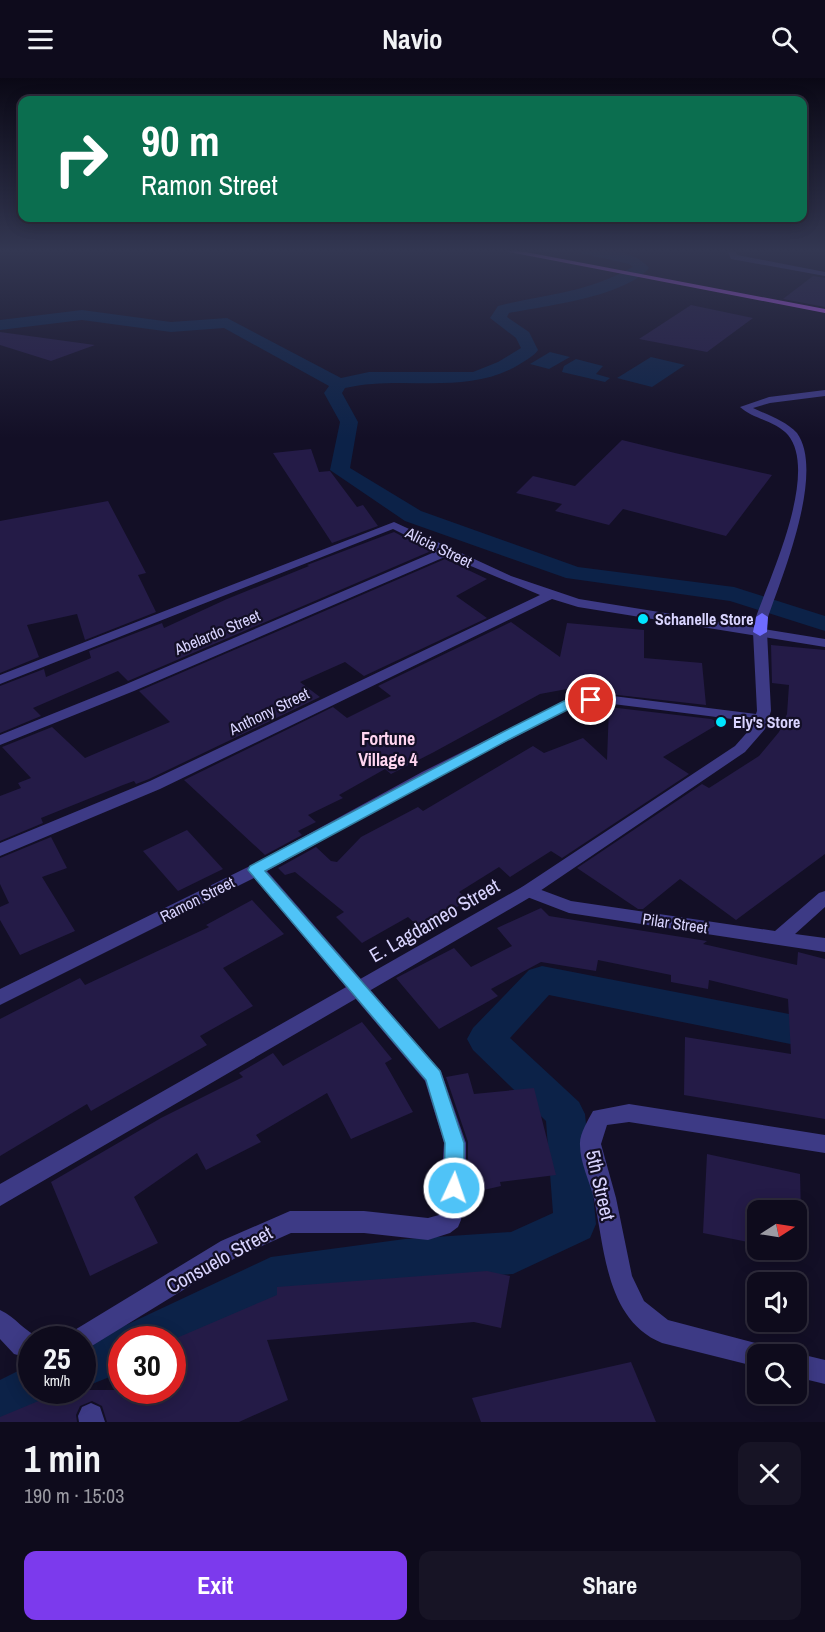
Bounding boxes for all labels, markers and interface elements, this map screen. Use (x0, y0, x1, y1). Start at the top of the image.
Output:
text: Navio (382, 21, 443, 57)
icon: menu (24, 23, 57, 56)
icon: search (768, 23, 801, 56)
text: 90 m (141, 113, 220, 169)
icon: right (42, 120, 120, 198)
text: Ramon Street (141, 167, 278, 203)
street label: Alicia Street (401, 521, 476, 573)
street label: Abelardo Street (170, 604, 264, 660)
place label: Schanelle Store (655, 608, 753, 630)
marker: Schanelle Store (636, 612, 650, 626)
pin (565, 674, 616, 725)
street label: Anthony Street (224, 682, 313, 740)
icon: arrive (574, 683, 607, 716)
place label: Ely's Store (733, 711, 800, 733)
marker: Ely's Store (714, 715, 728, 729)
district label: Fortune Village 4 (358, 726, 419, 772)
street label: Ramon Street (156, 871, 238, 927)
street label: E. Lagdameo Street (364, 872, 504, 968)
street label: Pilar Street (641, 908, 709, 939)
street label: 5th Street (580, 1147, 622, 1223)
position arrow (422, 1156, 486, 1220)
north arrow (747, 1200, 807, 1260)
map controls (747, 1200, 807, 1404)
street label: Consuelo Street (161, 1218, 277, 1299)
button: sound (747, 1272, 807, 1332)
speed limit sign: 30 (108, 1326, 186, 1404)
text: 25 (43, 1338, 71, 1378)
button: search (747, 1344, 807, 1404)
text: km/h (44, 1370, 70, 1391)
text: 1 min (24, 1435, 101, 1483)
button: close (738, 1442, 801, 1505)
text: 190 m · 15:03 (24, 1482, 124, 1509)
button: Exit (24, 1551, 407, 1620)
button: Share (419, 1551, 801, 1620)

